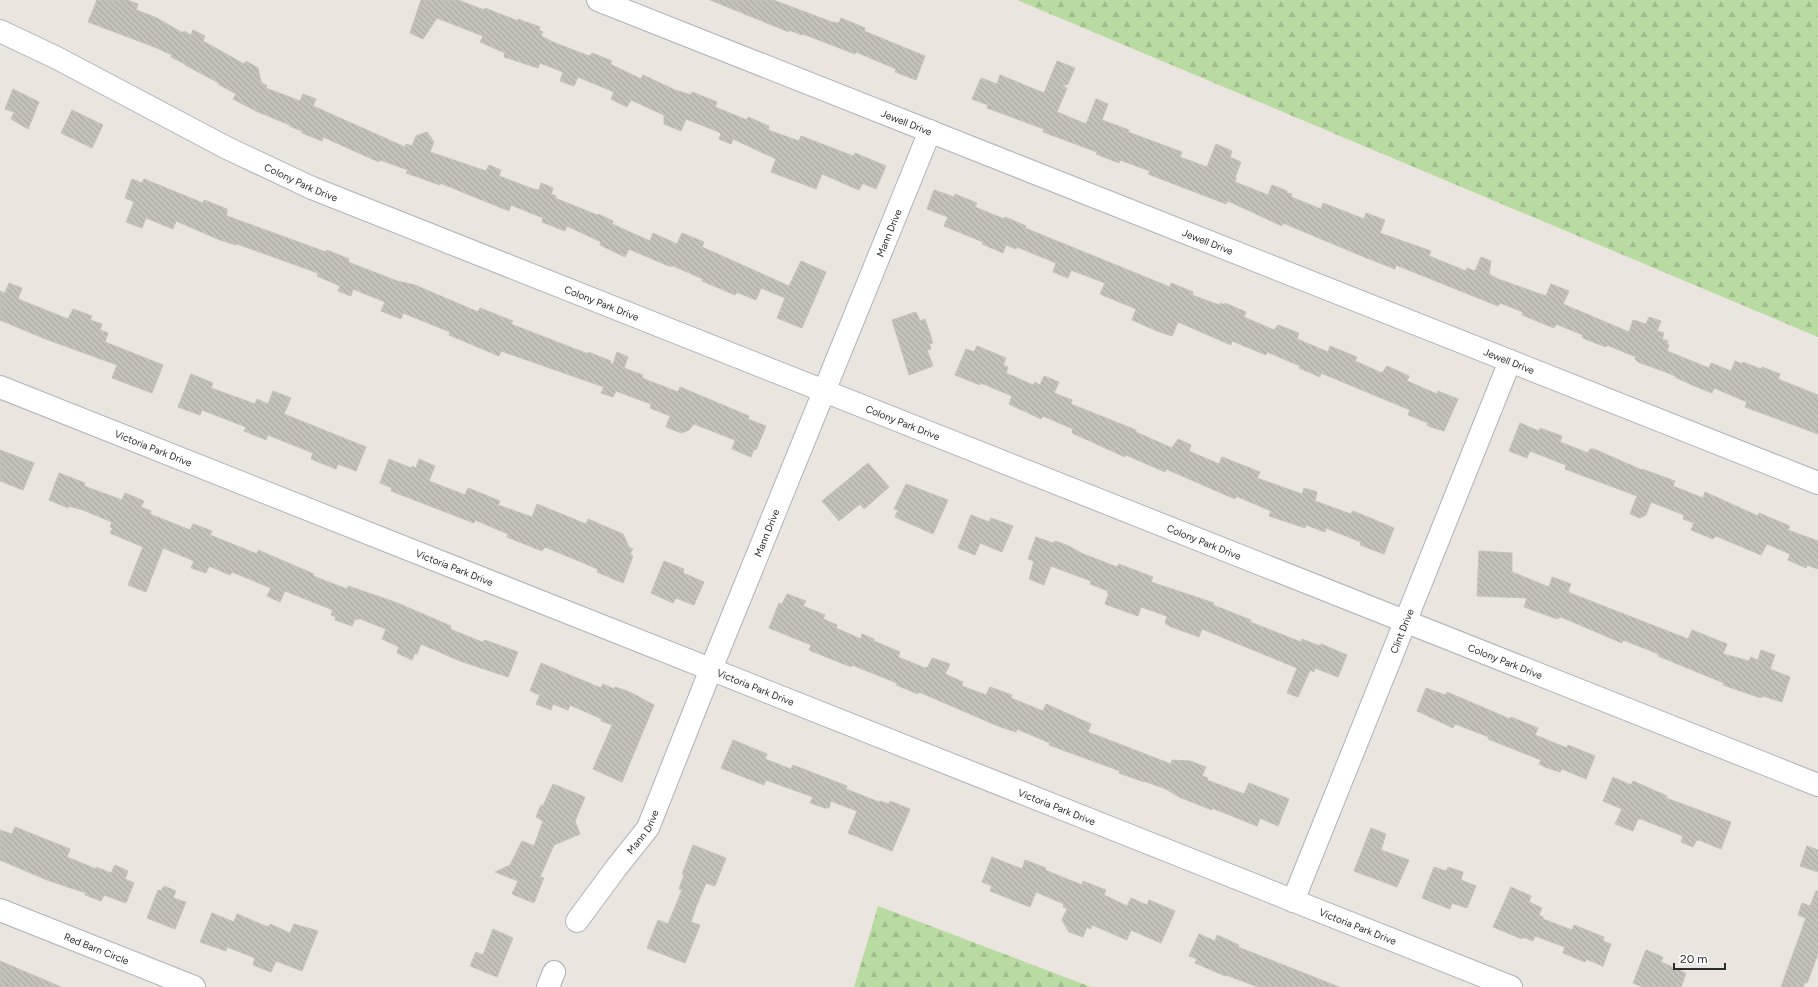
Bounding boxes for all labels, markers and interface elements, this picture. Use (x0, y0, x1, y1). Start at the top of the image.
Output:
street label: Jewell Drive (879, 106, 935, 138)
street label: Colony Park Drive (262, 160, 340, 204)
street label: Mann Drive (873, 207, 904, 259)
street label: Jewell Drive (1181, 226, 1236, 258)
street label: Colony Park Drive (563, 282, 641, 324)
street label: Jewell Drive (1482, 345, 1537, 377)
street label: Colony Park Drive (864, 402, 943, 443)
street label: Victoria Park Drive (113, 427, 194, 469)
street label: Mann Drive (751, 507, 782, 559)
street label: Colony Park Drive (1165, 521, 1244, 562)
street label: Victoria Park Drive (414, 546, 496, 589)
street label: Clint Drive (1387, 606, 1416, 655)
street label: Colony Park Drive (1466, 640, 1545, 682)
street label: Victoria Park Drive (715, 666, 797, 708)
street label: Victoria Park Drive (1016, 785, 1098, 828)
street label: Mann Drive (623, 807, 661, 856)
street label: Victoria Park Drive (1317, 905, 1399, 948)
street label: Red Barn Circle (62, 930, 132, 967)
scale bar (1674, 945, 1725, 971)
text: 20 m (1680, 952, 1708, 966)

